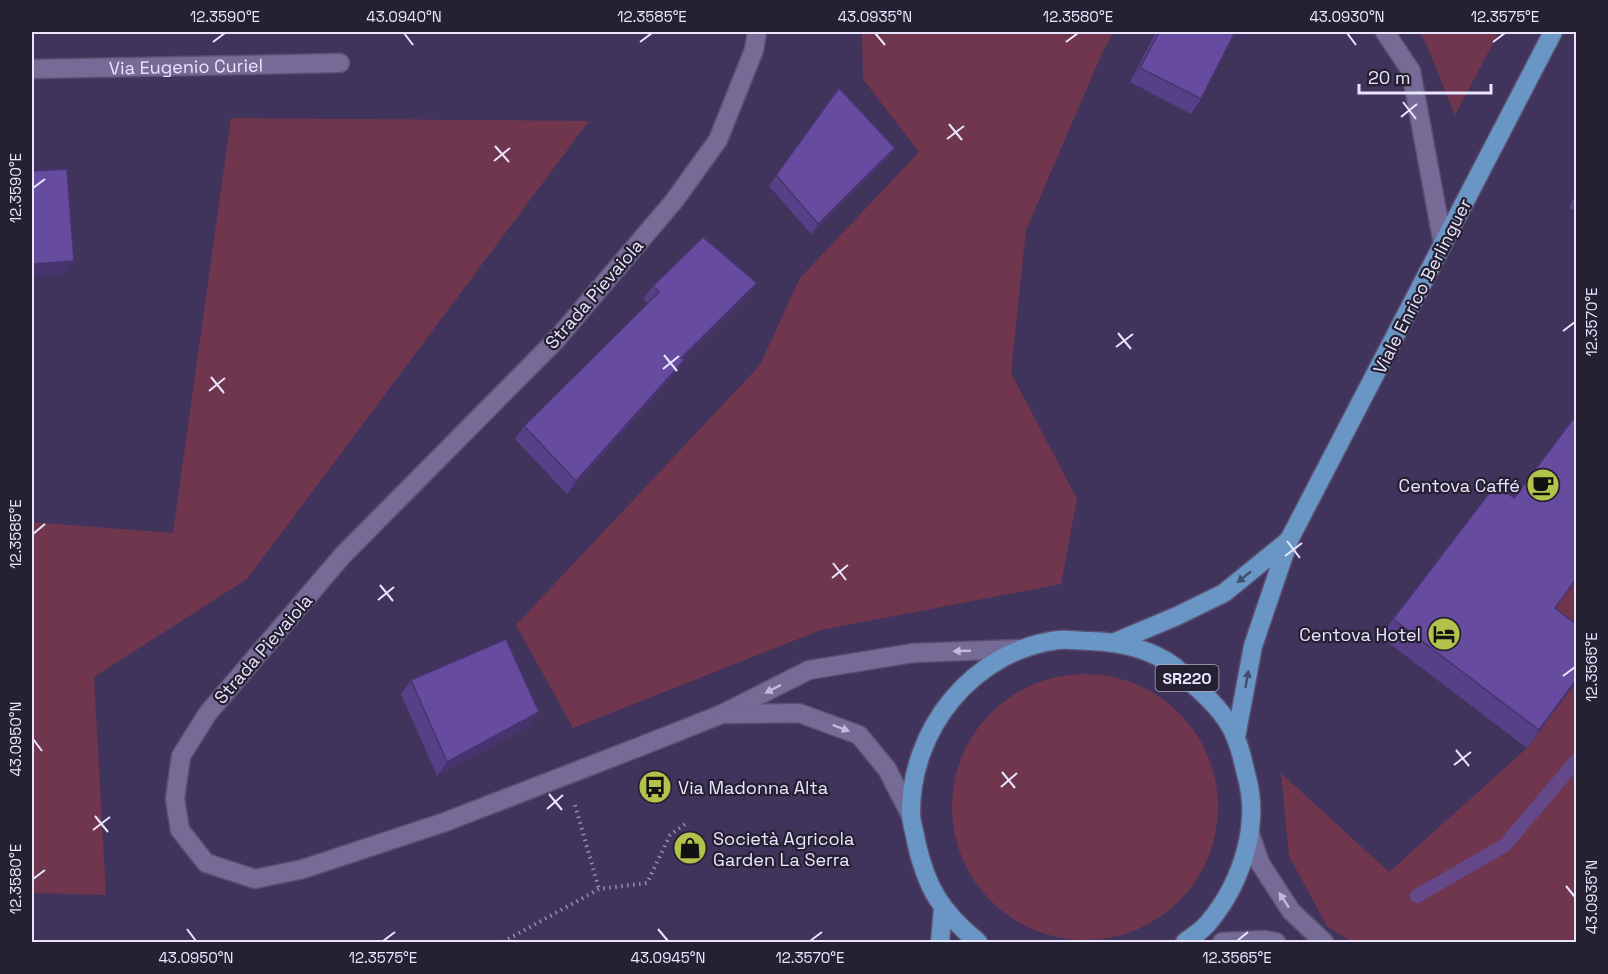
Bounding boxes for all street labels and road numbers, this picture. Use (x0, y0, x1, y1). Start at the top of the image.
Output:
street label: Via Eugenio Curiel (109, 53, 263, 79)
street label: Viale Enrico Berlinguer (1368, 194, 1476, 378)
street label: Strada Pievaiola (540, 234, 648, 354)
street label: Strada Pievaiola (209, 589, 317, 709)
road number: SR220 (1156, 665, 1218, 691)

